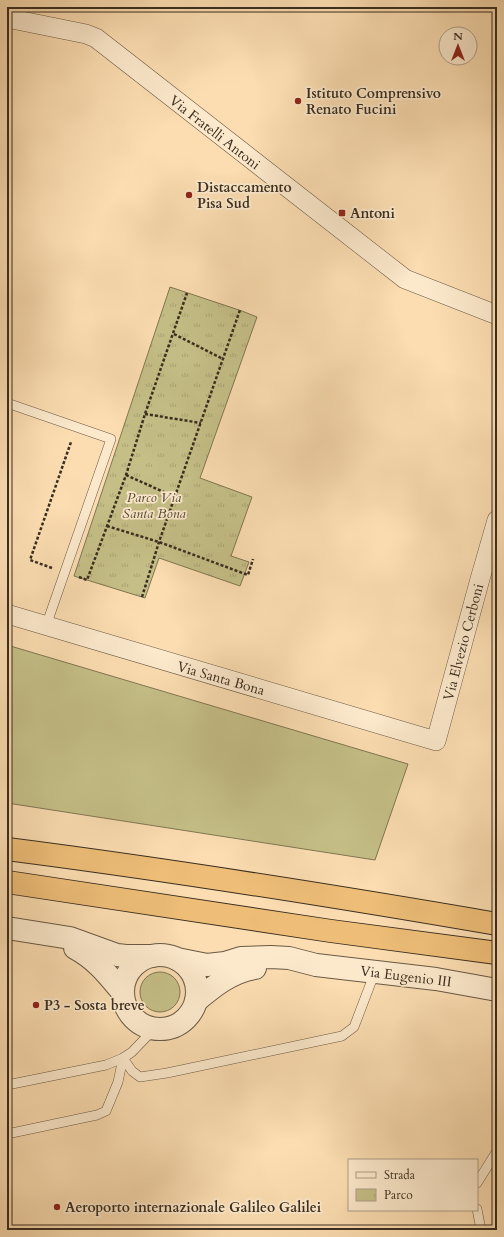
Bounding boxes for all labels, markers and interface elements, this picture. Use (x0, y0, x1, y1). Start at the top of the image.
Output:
north arrow (438, 26, 478, 66)
text: N (453, 29, 463, 44)
place label: Istituto Comprensivo Renato Fucini (306, 84, 441, 119)
street label: Via Fratelli Antoni (165, 91, 264, 174)
marker: Istituto Comprensivo Renato Fucini (293, 96, 303, 106)
place label: Distaccamento Pisa Sud (197, 178, 292, 213)
marker: Distaccamento Pisa Sud (184, 190, 194, 200)
place label: Antoni (350, 204, 396, 223)
marker: Antoni (337, 208, 347, 218)
park label: Parco Via Santa Bona (122, 488, 186, 523)
street label: Via Elvezio Cerboni (439, 581, 488, 703)
street label: Via Santa Bona (175, 657, 267, 700)
street label: Via Eugenio III (359, 961, 453, 992)
place label: P3 - Sosta breve (44, 996, 145, 1015)
marker: P3 - Sosta breve (31, 1000, 41, 1010)
legend (348, 1159, 478, 1211)
text: Strada (384, 1167, 416, 1183)
text: Parco (384, 1187, 413, 1203)
place label: Aeroporto internazionale Galileo Galilei (65, 1198, 322, 1217)
marker: Aeroporto internazionale Galileo Galilei (52, 1202, 62, 1212)

